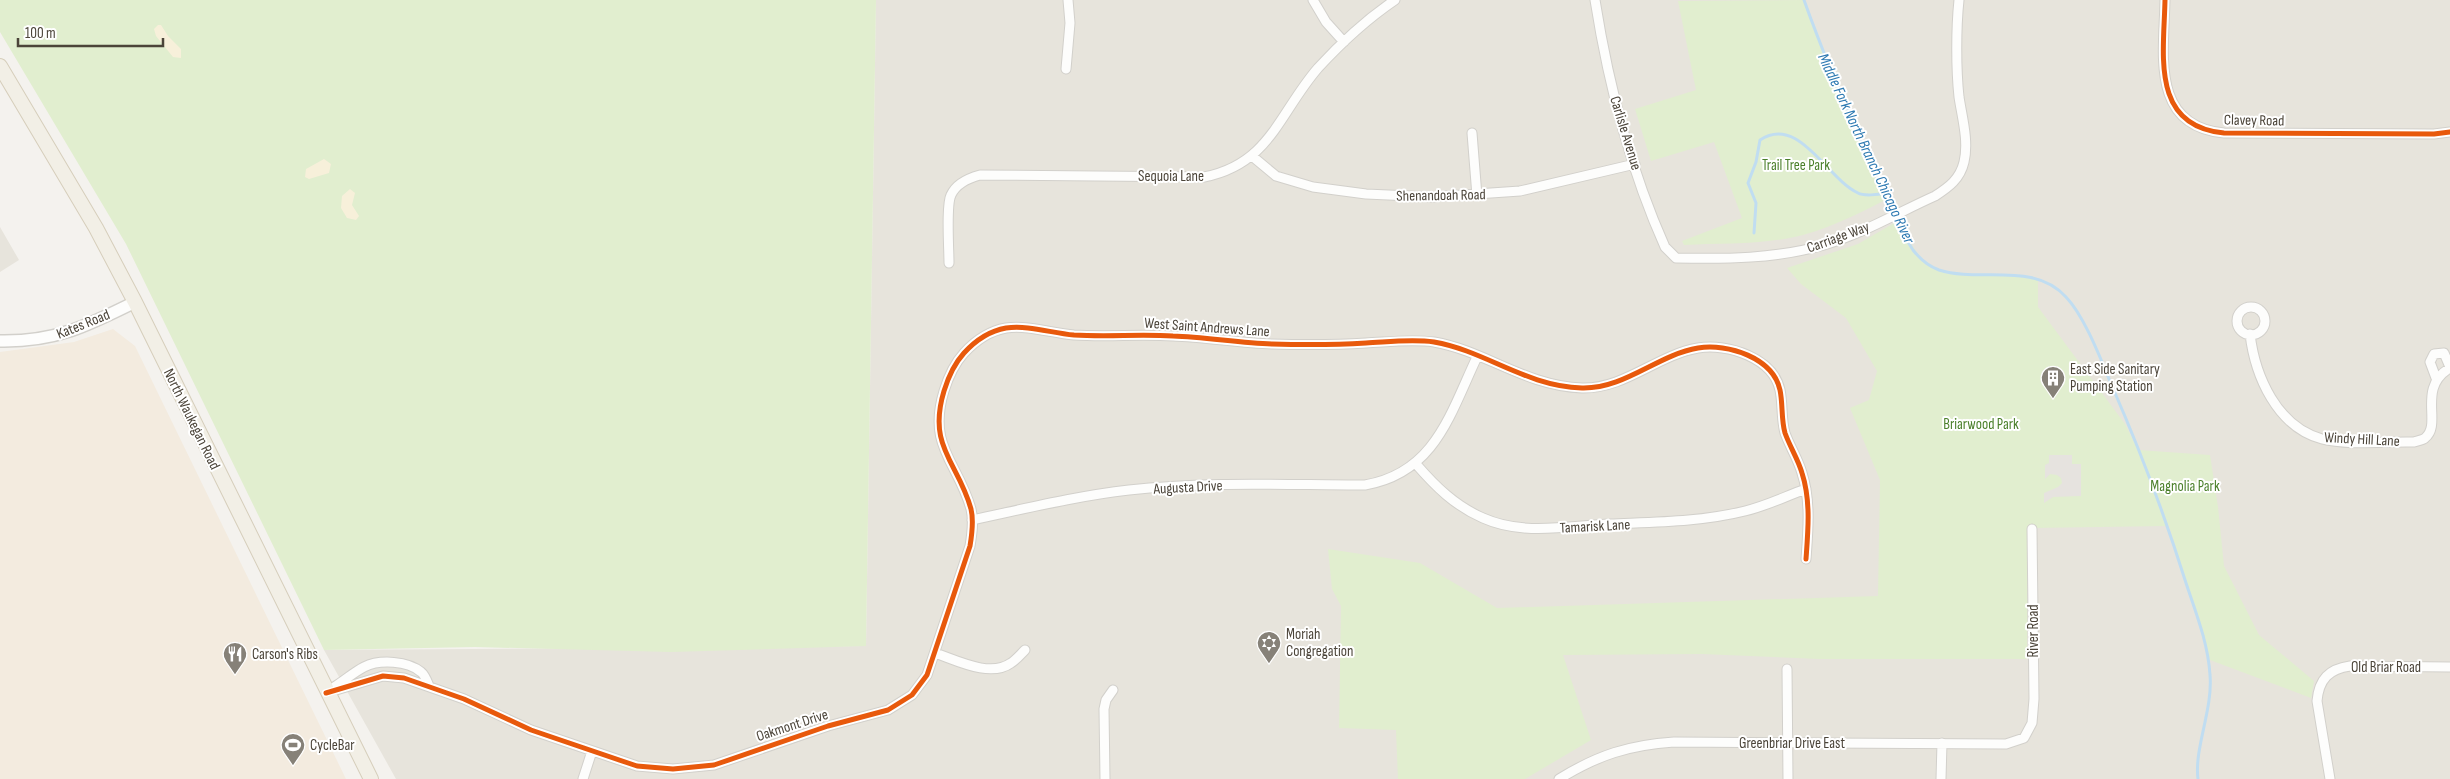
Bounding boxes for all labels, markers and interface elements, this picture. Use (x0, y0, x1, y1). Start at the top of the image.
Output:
scale bar (18, 15, 162, 47)
text: 100 m (25, 24, 56, 43)
water label: Middle Fork North Branch Chicago River (1813, 51, 1918, 247)
street label: Carlisle Avenue (1605, 94, 1646, 172)
street label: Clavey Road (2224, 110, 2284, 131)
park label: Trail Tree Park (1762, 156, 1830, 175)
street label: Sequoia Lane (1138, 167, 1204, 186)
street label: Shenandoah Road (1396, 185, 1486, 206)
street label: Carriage Way (1804, 217, 1872, 258)
street label: Kates Road (54, 305, 113, 344)
street label: West Saint Andrews Lane (1144, 314, 1270, 341)
place label: East Side Sanitary Pumping Station (2070, 360, 2160, 396)
building icon: East Side Sanitary Pumping Station (2040, 365, 2066, 399)
street label: North Waukegan Road (159, 366, 224, 473)
park label: Briarwood Park (1943, 415, 2019, 434)
street label: Windy Hill Lane (2324, 428, 2400, 451)
street label: Augusta Drive (1152, 476, 1223, 499)
park label: Magnolia Park (2150, 477, 2220, 496)
street label: Tamarisk Lane (1559, 515, 1631, 538)
street label: River Road (2024, 604, 2043, 658)
place label: Moriah Congregation (1286, 625, 1353, 661)
synagogue icon: Moriah Congregation (1256, 630, 1282, 664)
restaurant icon: Carson's Ribs (222, 641, 248, 675)
place label: Carson's Ribs (252, 645, 318, 664)
street label: Old Briar Road (2351, 658, 2421, 677)
street label: Oakmont Drive (754, 705, 830, 746)
sports icon: CycleBar (280, 732, 306, 766)
street label: Greenbriar Drive East (1739, 734, 1845, 753)
place label: CycleBar (310, 736, 355, 755)

